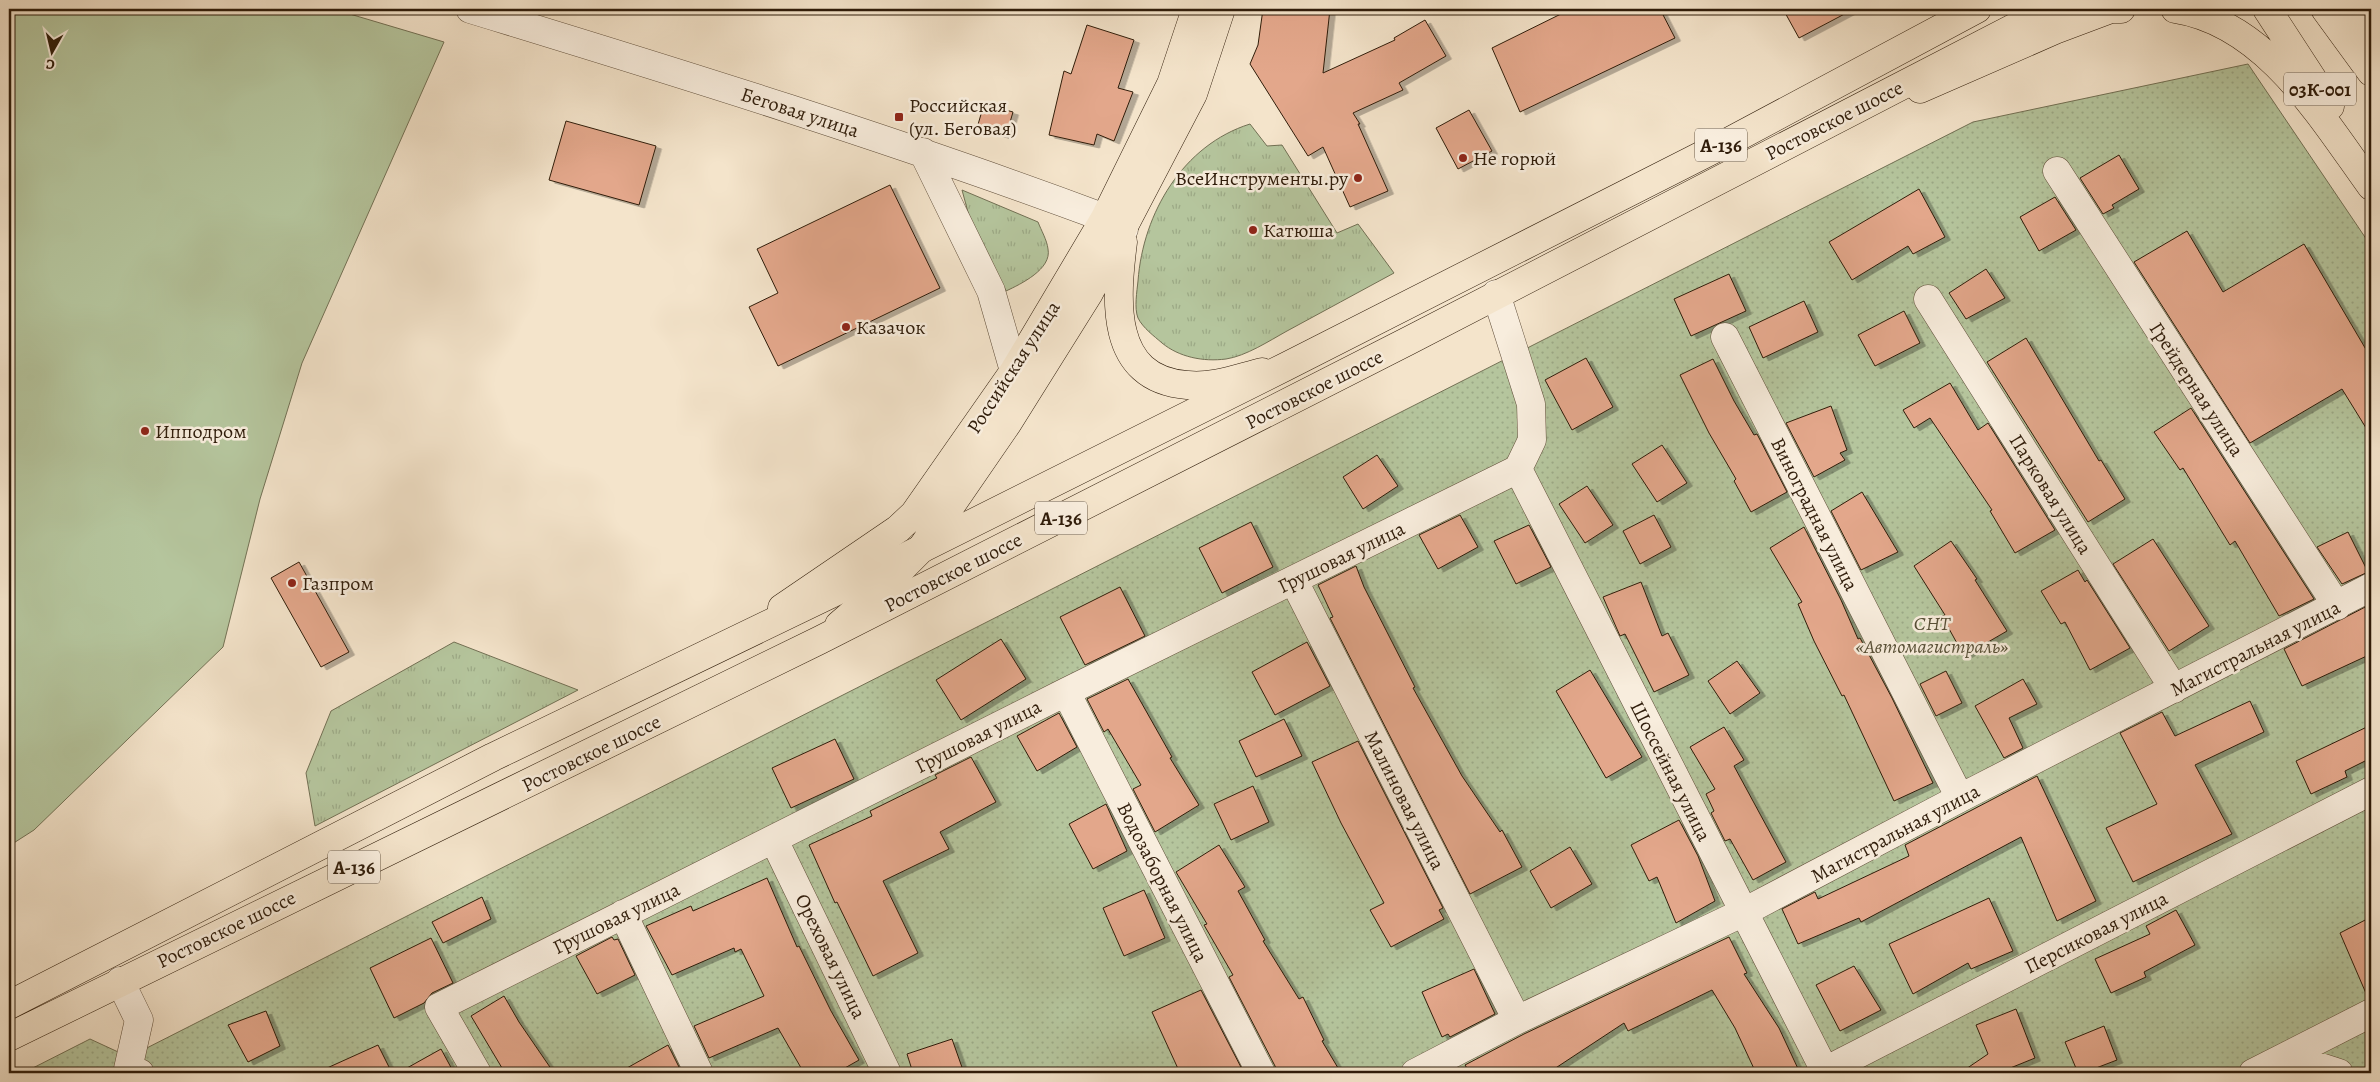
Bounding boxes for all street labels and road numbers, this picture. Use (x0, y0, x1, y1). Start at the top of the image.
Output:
road number: 03К-001 (2284, 72, 2356, 106)
street label: Ростовское шоссе (1761, 74, 1908, 167)
street label: Беговая улица (737, 81, 863, 145)
road number: А-136 (1695, 128, 1747, 162)
street label: Российская улица (960, 295, 1067, 439)
street label: Грейдерная улица (2143, 317, 2251, 462)
street label: Ростовское шоссе (1241, 343, 1388, 436)
street label: Парковая улица (2003, 429, 2099, 560)
street label: Виноградная улица (1764, 433, 1865, 596)
road number: А-136 (1035, 502, 1087, 534)
street label: Грушовая улица (1273, 515, 1410, 600)
street label: Ростовское шоссе (880, 526, 1027, 619)
street label: Магистральная улица (2166, 593, 2346, 703)
street label: Грушовая улица (911, 693, 1047, 780)
street label: Шоссейная улица (1624, 696, 1718, 847)
street label: Ростовское шоссе (517, 708, 665, 799)
street label: Малиновая улица (1358, 726, 1452, 875)
street label: Магистральная улица (1806, 777, 1985, 889)
street label: Водозаборная улица (1111, 798, 1215, 968)
road number: А-136 (328, 850, 380, 884)
street label: Грушовая улица (548, 876, 685, 961)
street label: Ростовское шоссе (152, 884, 300, 975)
street label: Персиковая улица (2020, 884, 2173, 980)
street label: Ореховая улица (789, 889, 873, 1024)

